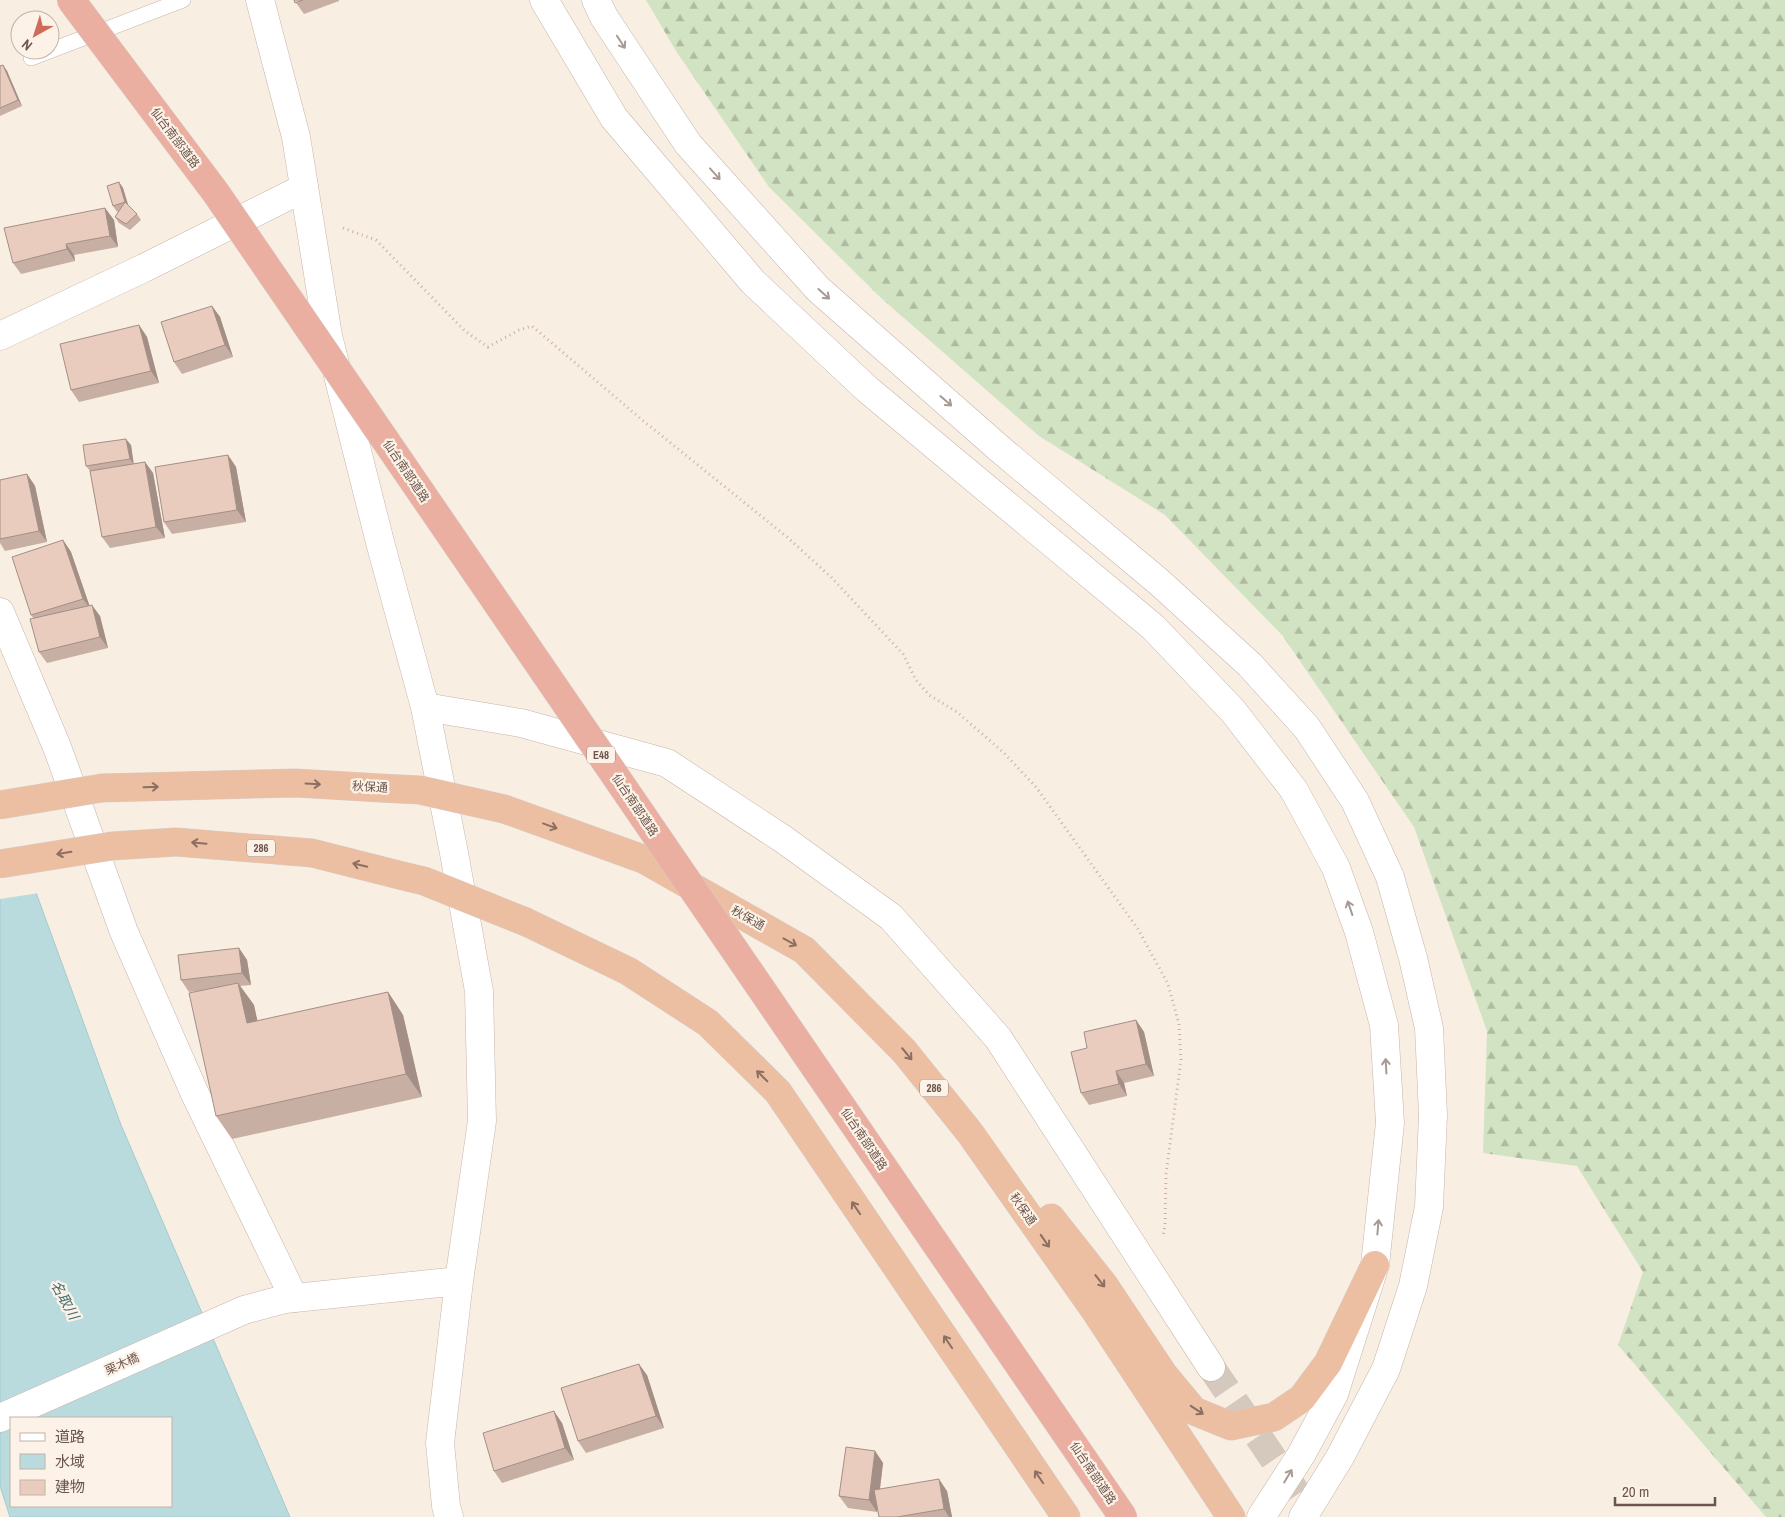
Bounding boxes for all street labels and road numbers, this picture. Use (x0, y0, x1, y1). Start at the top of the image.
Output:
street label: 仙台南部道路 (147, 104, 203, 172)
street label: 仙台南部道路 (379, 437, 433, 505)
road number: E48 (587, 746, 615, 764)
street label: 仙台南部道路 (608, 771, 662, 839)
street label: 秋保通 (352, 778, 388, 796)
road number: 286 (247, 840, 275, 856)
street label: 秋保通 (728, 902, 768, 934)
road number: 286 (920, 1080, 948, 1096)
street label: 仙台南部道路 (837, 1105, 891, 1173)
street label: 秋保通 (1006, 1190, 1040, 1228)
street label: 栗木橋 (102, 1349, 142, 1379)
street label: 仙台南部道路 (1066, 1439, 1120, 1507)

